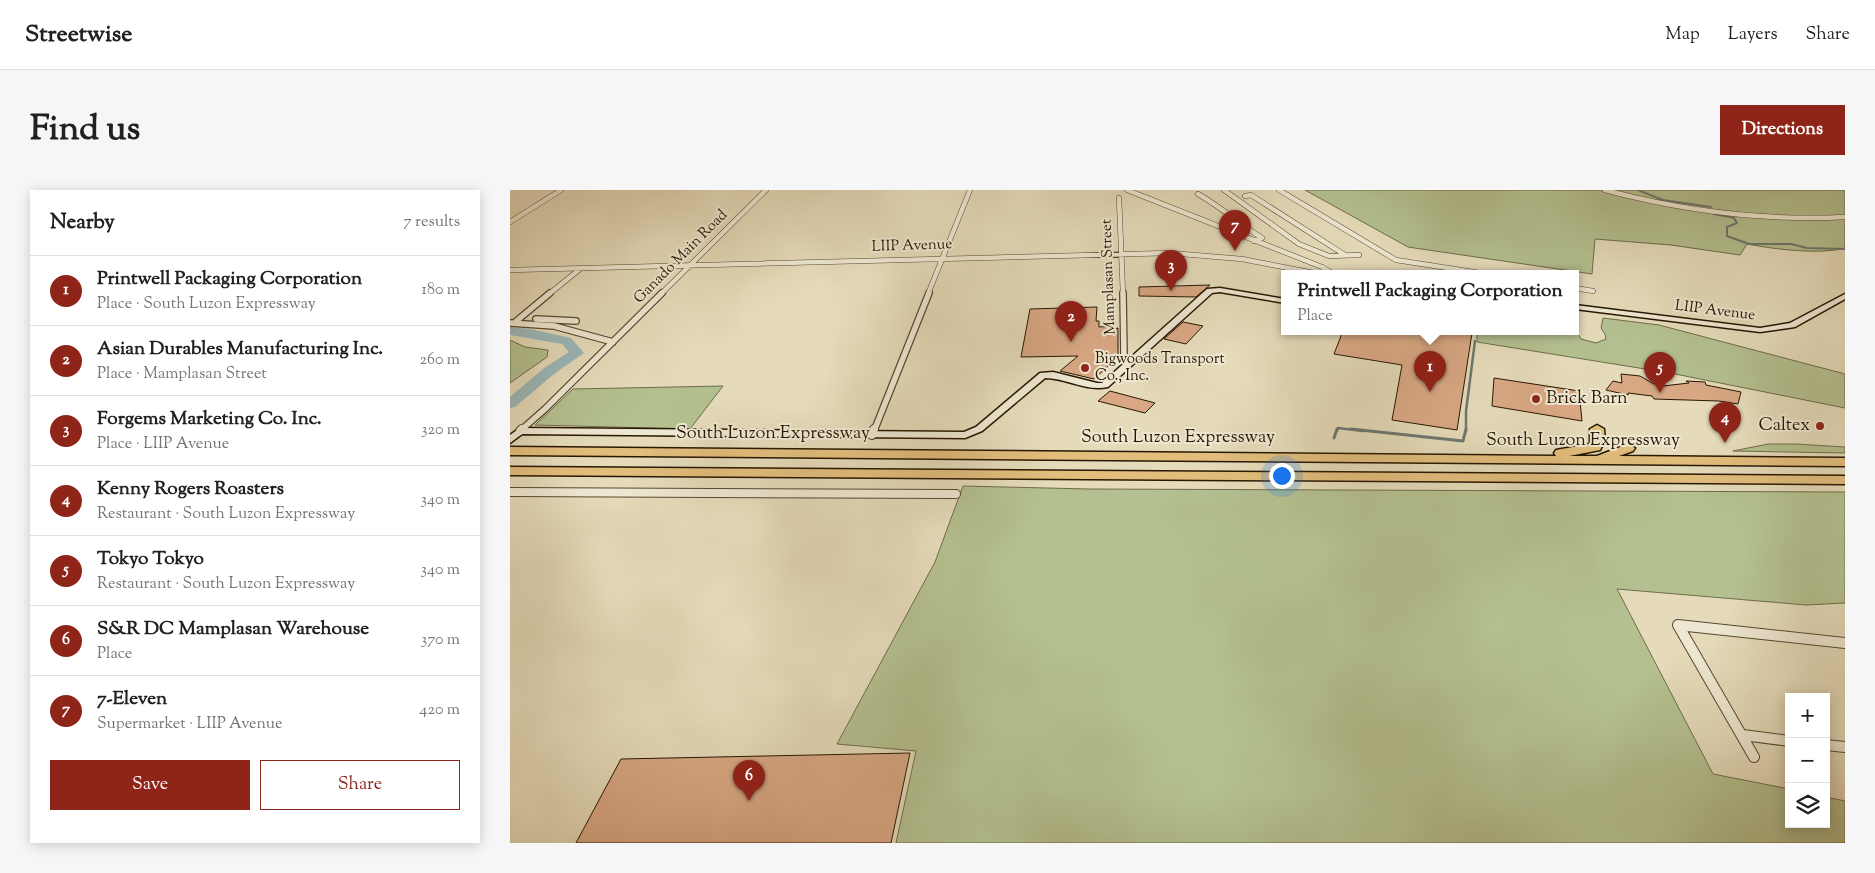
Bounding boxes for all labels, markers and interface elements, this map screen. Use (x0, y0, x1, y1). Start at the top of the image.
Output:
text: Streetwise (25, 18, 132, 52)
text: Map (1665, 22, 1700, 48)
text: Layers (1728, 22, 1778, 48)
text: Share (1806, 22, 1850, 48)
text: Find us (30, 105, 140, 156)
button: Directions (1720, 105, 1845, 155)
street label: Ganado Main Road (629, 205, 733, 309)
text: Nearby (50, 208, 115, 238)
pin: 7 (1219, 210, 1251, 251)
text: 7 results (404, 211, 460, 234)
street label: Mamplasan Street (1096, 219, 1122, 335)
street label: LIIP Avenue (871, 234, 953, 258)
pin: 3 (1155, 250, 1187, 291)
text: Printwell Packaging Corporation (97, 266, 362, 293)
popup (1281, 270, 1579, 335)
text: Printwell Packaging Corporation (1297, 278, 1563, 305)
text: 1 (63, 279, 69, 302)
text: 180 m (421, 279, 460, 302)
text: Place · South Luzon Expressway (97, 293, 316, 316)
street label: LIIP Avenue (1674, 296, 1756, 326)
pin: 2 (1055, 301, 1087, 342)
text: Place (1297, 305, 1333, 328)
text: Asian Durables Manufacturing Inc. (97, 336, 383, 363)
text: 2 (62, 349, 70, 372)
text: 260 m (419, 349, 460, 372)
place label: Bigwoods Transport Co., Inc. (1095, 349, 1225, 387)
pin: 1 (1414, 351, 1446, 392)
pin: 5 (1644, 352, 1676, 393)
marker: Bigwoods Transport Co., Inc. (1079, 362, 1091, 374)
text: Place · Mamplasan Street (97, 363, 267, 386)
place label: Brick Barn (1546, 386, 1628, 412)
marker: Brick Barn (1530, 393, 1542, 405)
pin: 4 (1709, 402, 1741, 443)
text: Forgems Marketing Co. Inc. (97, 406, 322, 433)
place label: Caltex (1758, 413, 1810, 439)
text: 3 (63, 419, 69, 442)
text: 320 m (421, 419, 460, 442)
marker: Caltex (1814, 420, 1826, 432)
street label: South Luzon Expressway (676, 421, 870, 447)
street label: South Luzon Expressway (1081, 425, 1275, 451)
street label: South Luzon Expressway (1486, 428, 1680, 454)
text: Place · LIIP Avenue (97, 433, 229, 456)
your location (1269, 463, 1295, 489)
text: Kenny Rogers Roasters (97, 476, 284, 503)
text: 4 (62, 489, 70, 512)
text: 340 m (421, 489, 460, 512)
text: Restaurant · South Luzon Expressway (97, 503, 355, 526)
text: Tokyo Tokyo (97, 546, 204, 573)
text: 5 (63, 559, 69, 582)
text: 340 m (421, 559, 460, 582)
text: Restaurant · South Luzon Expressway (97, 573, 355, 596)
text: S&R DC Mamplasan Warehouse (97, 616, 369, 643)
text: 6 (62, 629, 70, 652)
text: 370 m (421, 629, 460, 652)
text: Place (97, 643, 132, 666)
text: 7-Eleven (97, 686, 167, 713)
map controls (1785, 693, 1830, 828)
button: + (1785, 693, 1830, 738)
text: 7 (62, 699, 70, 722)
text: 420 m (419, 699, 460, 722)
text: Supermarket · LIIP Avenue (97, 713, 283, 736)
button: − (1785, 738, 1830, 783)
button: Save (50, 760, 250, 810)
button: Share (260, 760, 460, 810)
pin: 6 (733, 760, 765, 801)
button: layers (1785, 783, 1830, 828)

